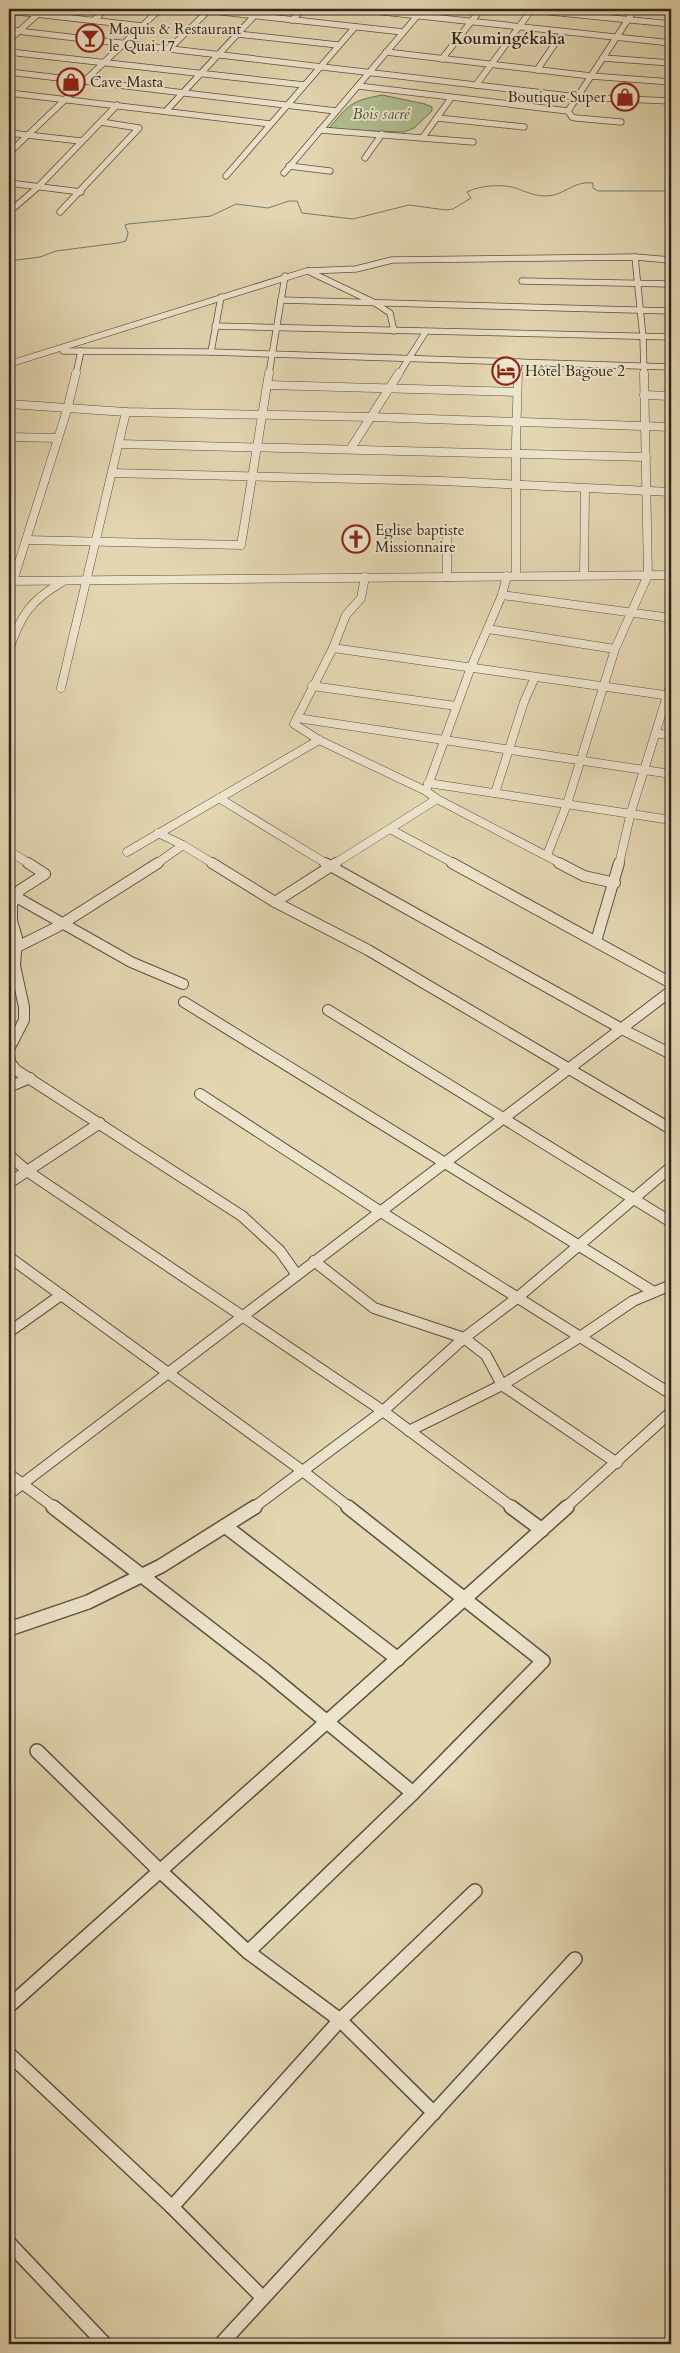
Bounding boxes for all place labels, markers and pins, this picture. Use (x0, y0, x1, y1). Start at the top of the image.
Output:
place label: Maquis & Restaurant le Quai 17 (109, 19, 241, 56)
bar icon: Maquis & Restaurant le Quai 17 (75, 23, 105, 53)
shop icon: Cave Masta (56, 67, 86, 97)
place label: Cave Masta (90, 72, 164, 92)
shop icon: Boutique Super (610, 82, 640, 112)
place label: Boutique Super (507, 87, 607, 107)
hotel icon: Hôtel Bagoue 2 (491, 356, 521, 386)
place label: Hôtel Bagoue 2 (525, 361, 625, 381)
place label: Eglise baptiste Missionnaire (375, 520, 465, 557)
church icon: Eglise baptiste Missionnaire (341, 524, 371, 554)

